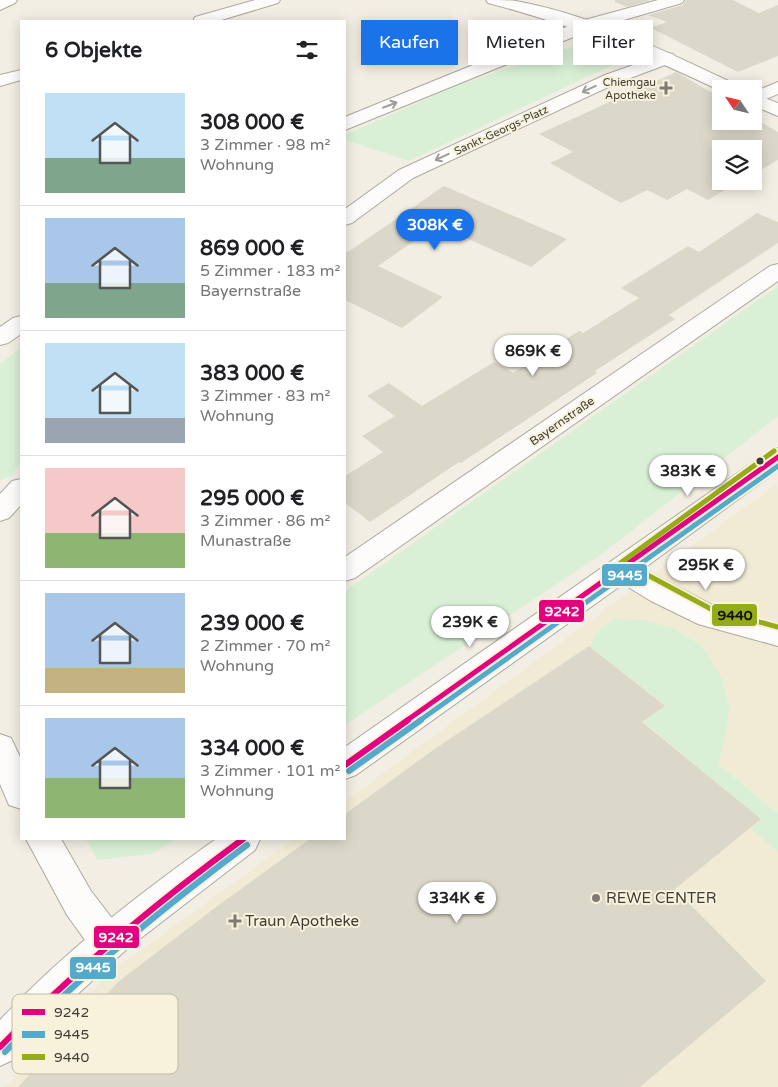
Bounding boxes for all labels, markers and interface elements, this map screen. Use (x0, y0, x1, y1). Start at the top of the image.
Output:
chip: Kaufen (361, 20, 458, 65)
chip: Mieten (468, 20, 563, 65)
chip: Filter (573, 20, 653, 65)
icon: filters (293, 36, 321, 64)
text: 6 Objekte (45, 38, 142, 63)
place label: Chiemgau Apotheke (603, 76, 656, 102)
north arrow (712, 80, 762, 130)
map controls (712, 80, 762, 190)
marker: Chiemgau Apotheke (660, 82, 672, 94)
one-way arrow (582, 85, 597, 94)
one-way arrow (382, 100, 397, 109)
street label: Sankt-Georgs-Platz (452, 103, 551, 158)
text: 308 000 € (200, 110, 304, 135)
icon: home (85, 113, 145, 173)
text: 3 Zimmer · 98 m² (200, 135, 330, 155)
button: layers (712, 140, 762, 190)
one-way arrow (435, 153, 450, 163)
text: Wohnung (200, 155, 274, 175)
pin: 308K € (394, 208, 476, 251)
text: 308K € (407, 215, 463, 235)
text: 869 000 € (200, 236, 304, 261)
icon: home (85, 238, 145, 298)
text: 5 Zimmer · 183 m² (200, 261, 340, 281)
text: Bayernstraße (200, 281, 301, 301)
pin: 869K € (492, 334, 574, 377)
text: 869K € (505, 341, 561, 361)
text: 383 000 € (200, 361, 304, 386)
icon: home (85, 363, 145, 423)
text: 3 Zimmer · 83 m² (200, 386, 330, 406)
street label: Bayernstraße (527, 393, 597, 448)
text: Wohnung (200, 406, 274, 426)
pin: 383K € (647, 454, 729, 497)
unlabelled marker (755, 456, 765, 466)
text: 383K € (660, 461, 716, 481)
text: 295 000 € (200, 486, 304, 511)
icon: home (85, 488, 145, 548)
text: 3 Zimmer · 86 m² (200, 511, 330, 531)
text: Munastraße (200, 531, 291, 551)
pin: 295K € (665, 548, 747, 591)
text: 295K € (678, 555, 734, 575)
line badge: 9445 (601, 563, 648, 587)
text: 9445 (607, 567, 643, 584)
line badge: 9242 (538, 599, 585, 623)
text: 9242 (544, 603, 580, 620)
line badge: 9440 (711, 603, 758, 627)
pin: 239K € (429, 606, 511, 648)
text: 9440 (717, 607, 753, 624)
text: 239 000 € (200, 611, 304, 636)
text: 239K € (442, 612, 498, 632)
icon: home (85, 613, 145, 673)
text: 2 Zimmer · 70 m² (200, 636, 330, 656)
text: Wohnung (200, 656, 274, 676)
text: 334 000 € (200, 736, 304, 761)
icon: home (85, 738, 145, 798)
text: 3 Zimmer · 101 m² (200, 761, 340, 781)
text: Wohnung (200, 781, 274, 801)
pin: 334K € (416, 882, 498, 924)
text: 334K € (429, 888, 485, 908)
place label: REWE CENTER (606, 889, 716, 907)
marker: REWE CENTER (590, 892, 602, 904)
place label: Traun Apotheke (245, 912, 359, 930)
marker: Traun Apotheke (229, 915, 241, 927)
line badge: 9242 (93, 925, 140, 949)
text: 9242 (98, 929, 134, 946)
line badge: 9445 (69, 956, 117, 980)
text: 9445 (75, 959, 111, 976)
legend (12, 994, 178, 1074)
text: 9242 (54, 1004, 89, 1021)
text: 9445 (54, 1026, 89, 1043)
text: 9440 (54, 1049, 89, 1066)

